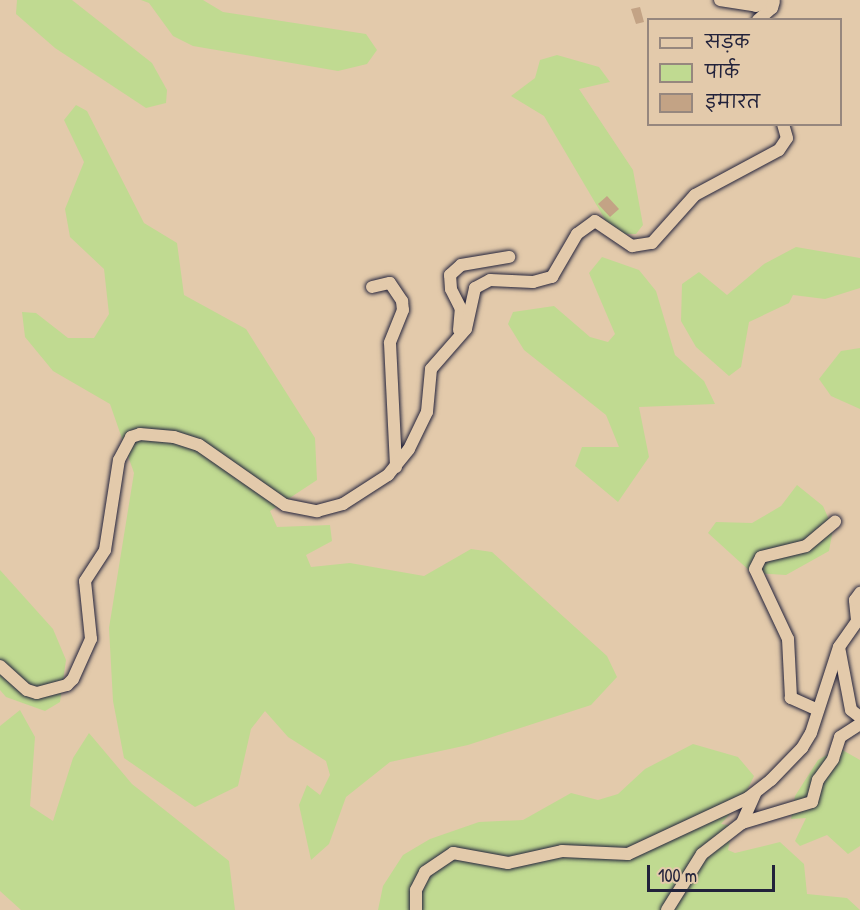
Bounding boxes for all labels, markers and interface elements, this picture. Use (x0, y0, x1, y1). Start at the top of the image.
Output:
legend (647, 18, 842, 126)
text: सड़क (705, 29, 749, 54)
text: पार्क (705, 59, 739, 84)
text: इमारत (705, 89, 760, 114)
scale bar (650, 853, 778, 891)
text: 100 m (658, 863, 697, 888)

